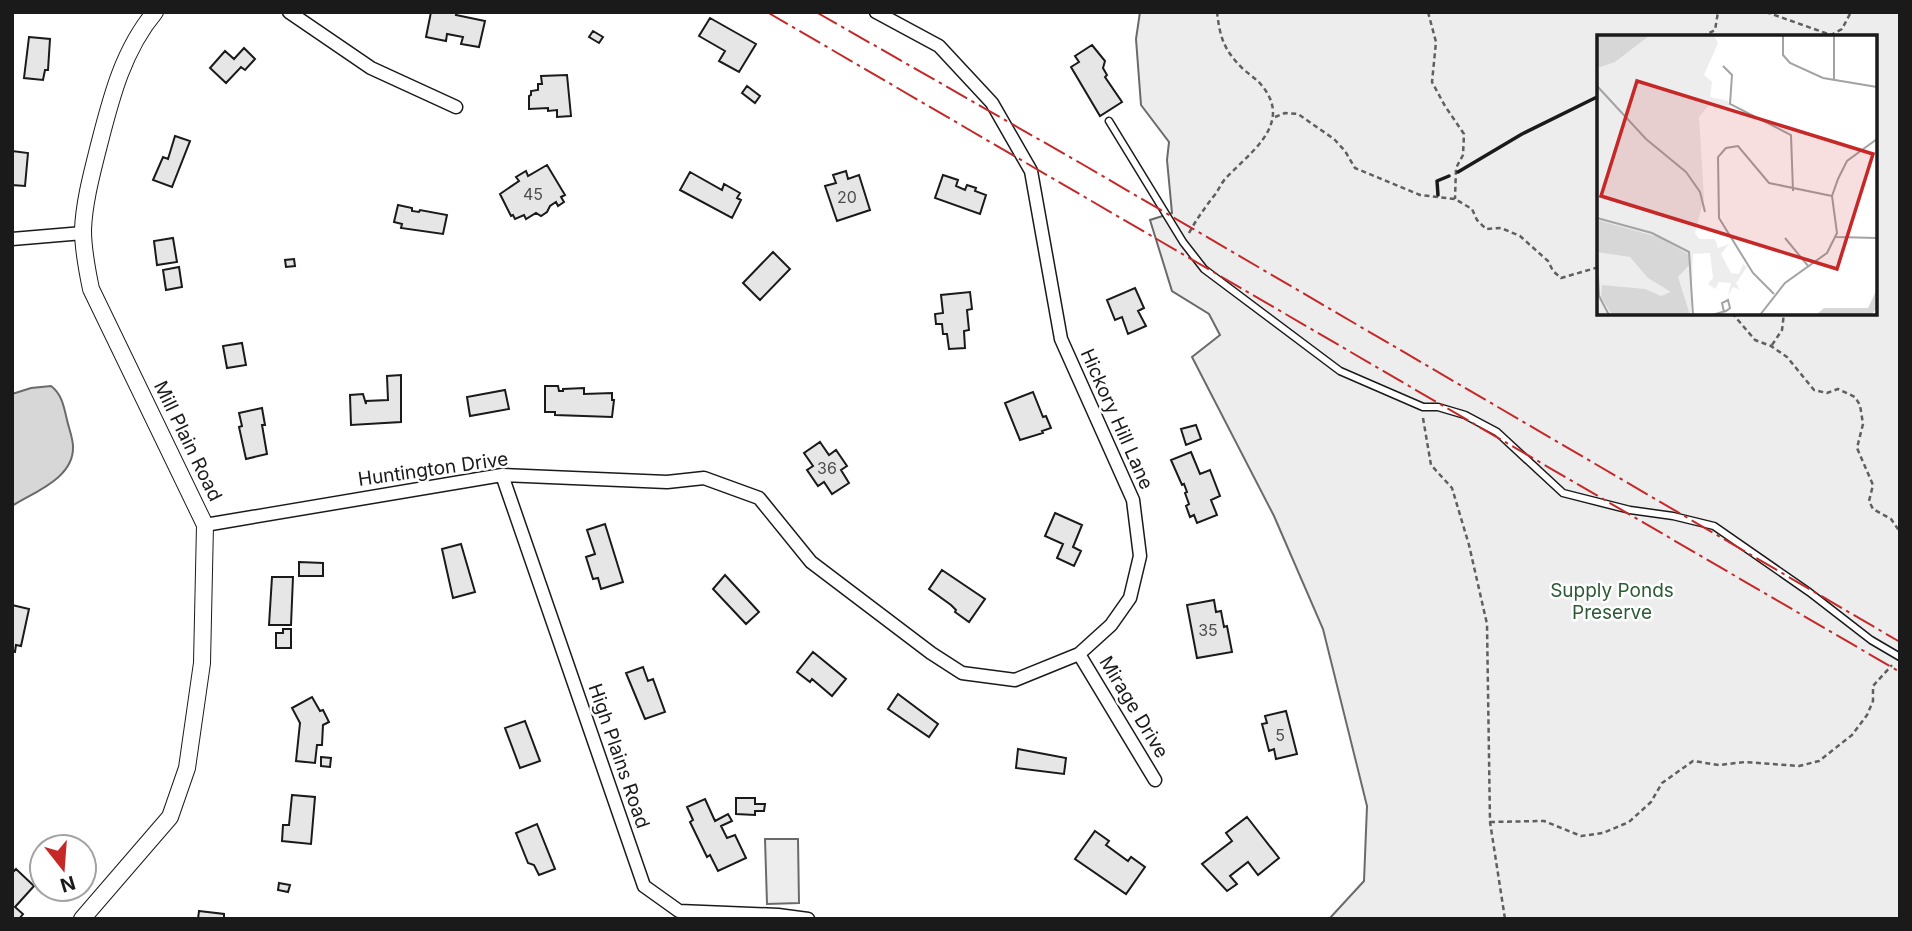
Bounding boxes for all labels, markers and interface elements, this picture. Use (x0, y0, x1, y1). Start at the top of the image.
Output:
inset map (1597, 35, 1877, 315)
house number: 45 (523, 184, 543, 204)
house number: 20 (837, 187, 857, 207)
street label: Hickory Hill Lane (1076, 345, 1158, 493)
street label: Mill Plain Road (149, 377, 227, 505)
street label: Huntington Drive (356, 447, 510, 491)
house number: 36 (817, 458, 837, 478)
park label: Supply Ponds Preserve (1550, 579, 1674, 624)
house number: 35 (1198, 620, 1218, 640)
street label: Mirage Drive (1095, 652, 1173, 762)
street label: High Plains Road (583, 681, 655, 831)
house number: 5 (1275, 725, 1285, 745)
north arrow (28, 833, 98, 903)
text: N (58, 871, 78, 897)

